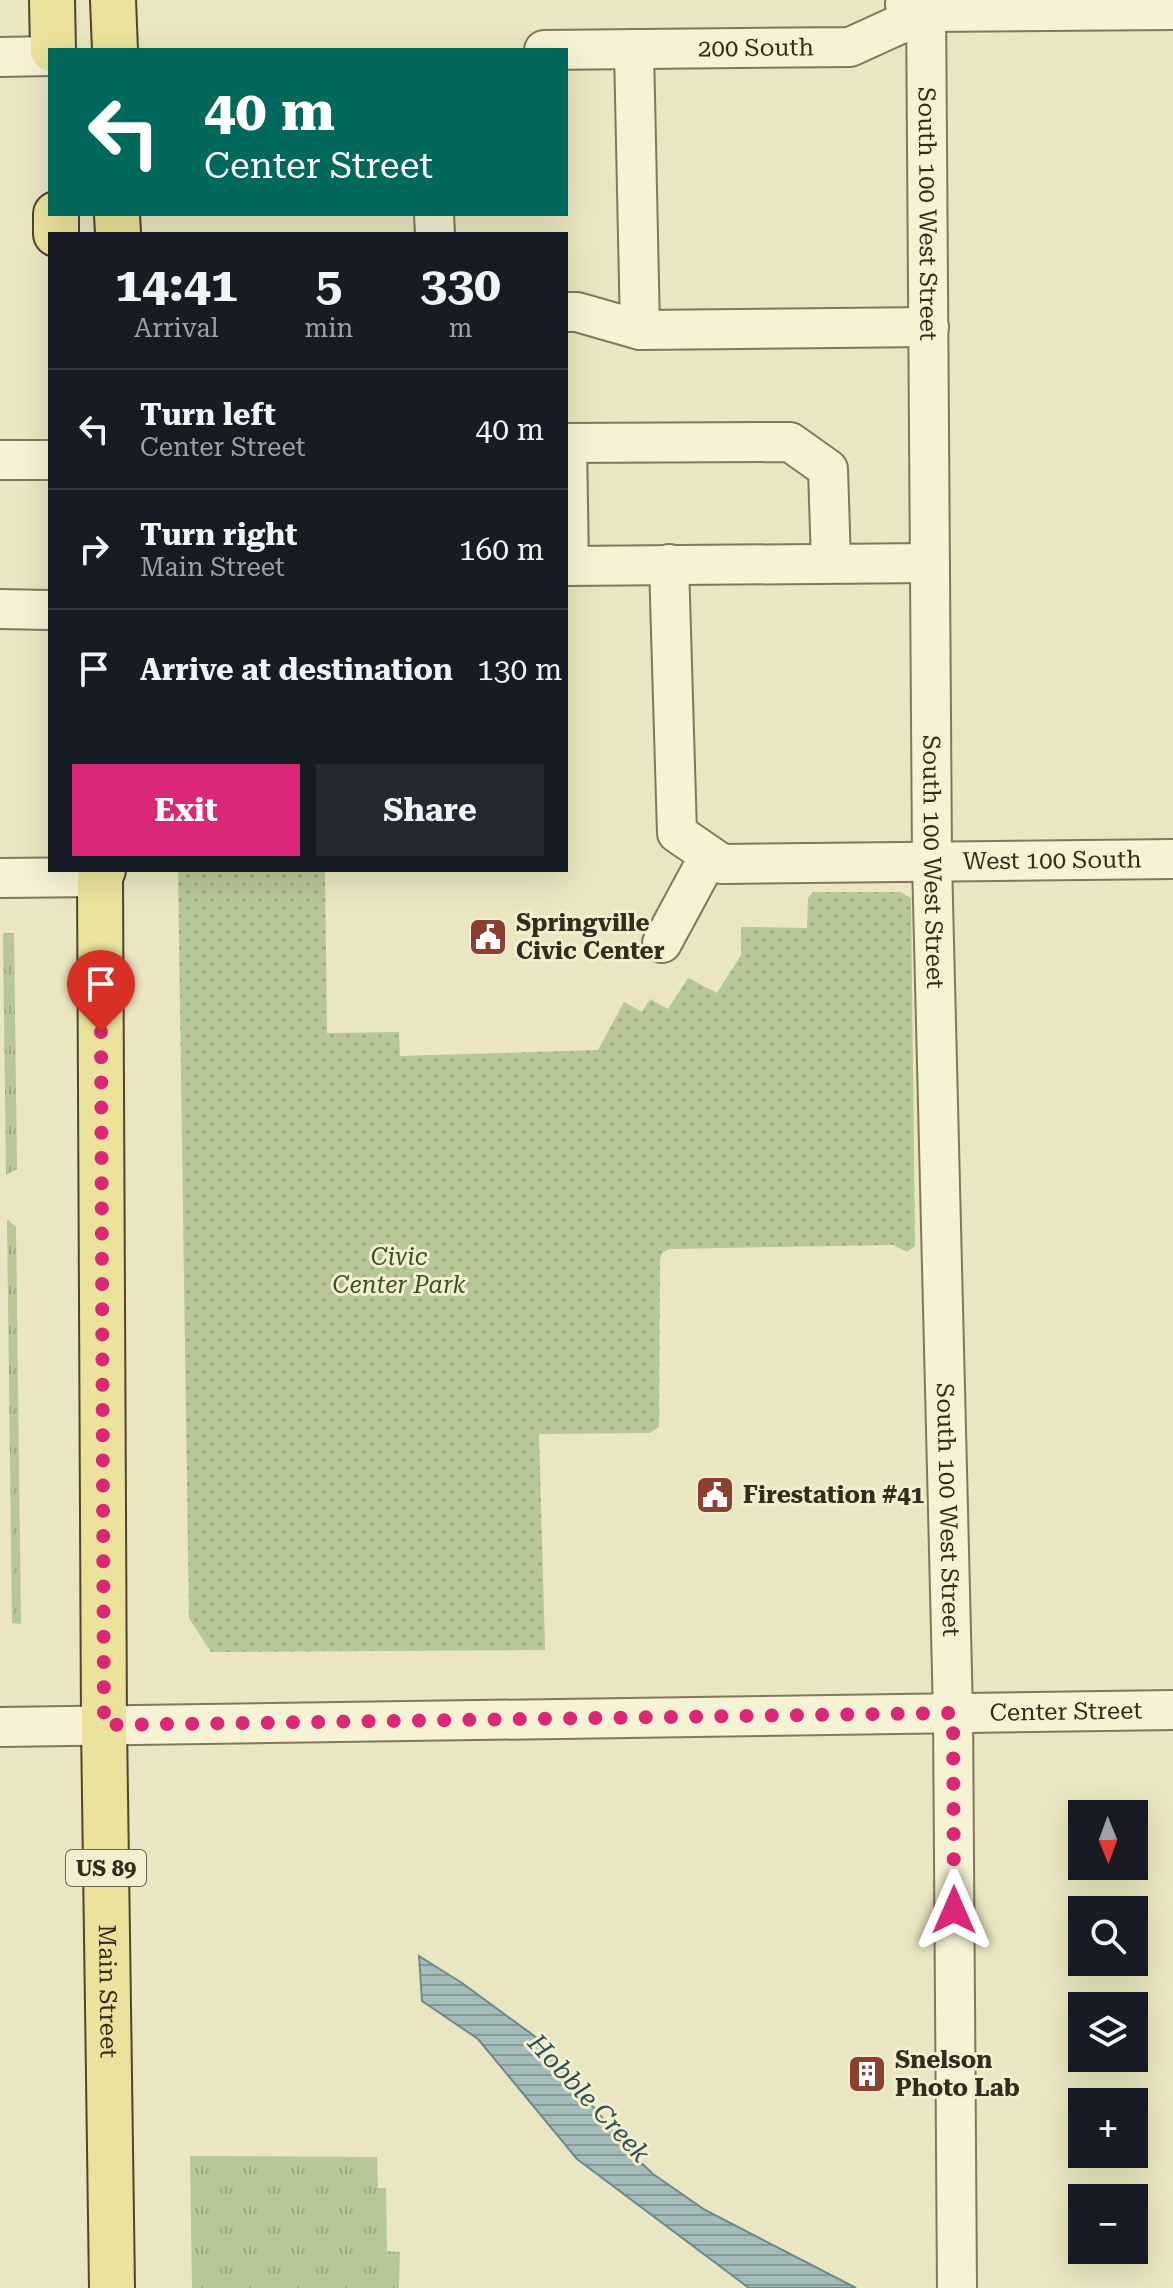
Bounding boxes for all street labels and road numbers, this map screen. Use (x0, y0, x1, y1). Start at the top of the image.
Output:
street label: 200 South (698, 33, 814, 62)
street label: South 100 West Street (913, 87, 942, 341)
street label: South 100 West Street (917, 735, 949, 989)
street label: West 100 South (963, 845, 1142, 875)
street label: South 100 West Street (931, 1383, 965, 1637)
street label: Center Street (989, 1696, 1142, 1727)
road number: US 89 (66, 1850, 146, 1886)
street label: Main Street (93, 1924, 123, 2058)

